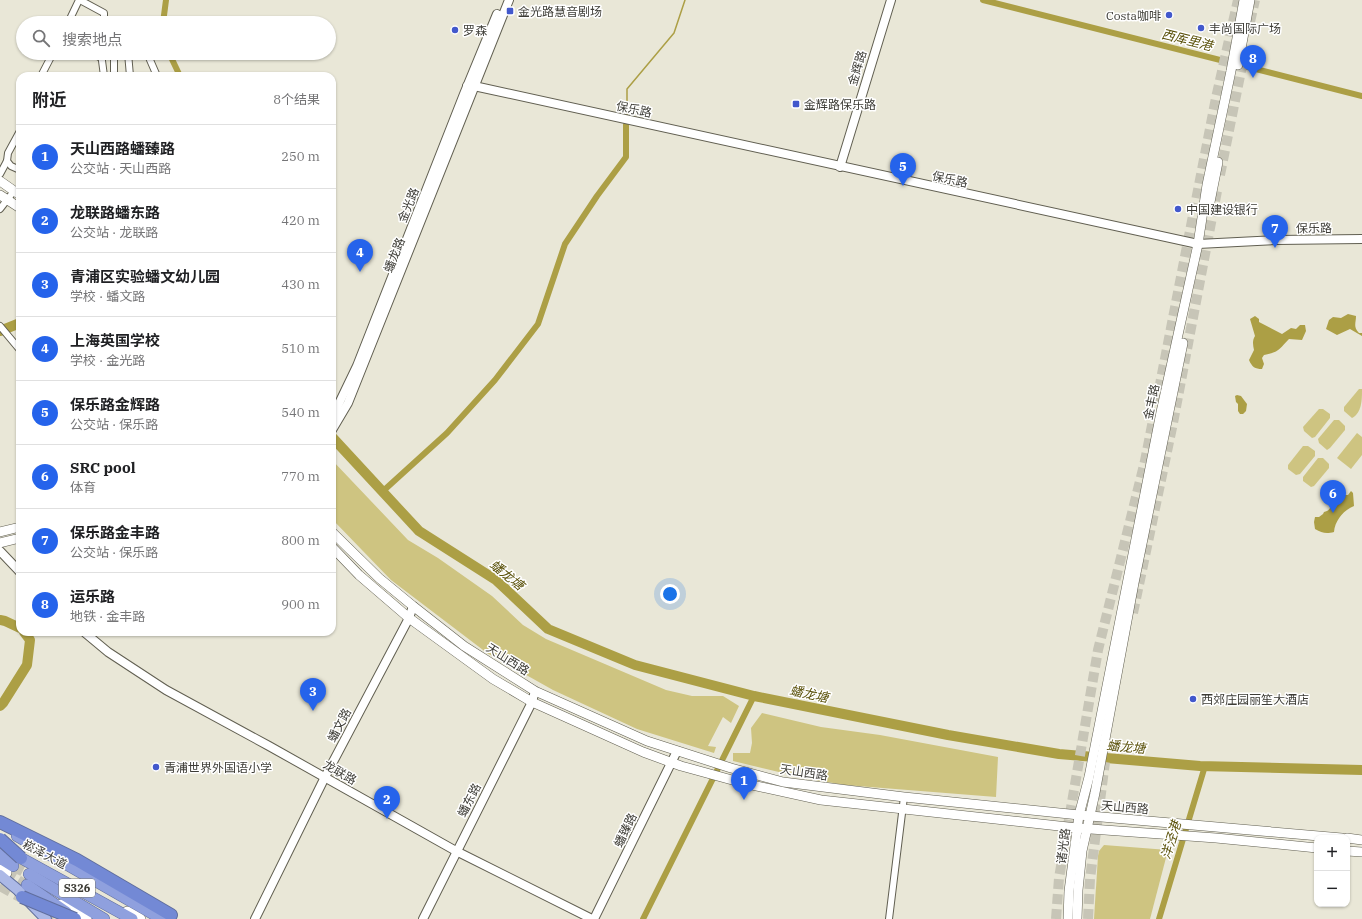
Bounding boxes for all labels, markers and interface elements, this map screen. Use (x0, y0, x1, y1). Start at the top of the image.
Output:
place label: 金光路慧音剧场 (518, 4, 602, 19)
marker: 金光路慧音剧场 (505, 6, 515, 16)
place label: Costa咖啡 (1106, 8, 1161, 23)
marker: Costa咖啡 (1164, 10, 1174, 20)
search box (16, 16, 336, 60)
place label: 丰尚国际广场 (1209, 21, 1281, 36)
place label: 罗森 (463, 23, 487, 38)
marker: 丰尚国际广场 (1196, 23, 1206, 33)
marker: 罗森 (450, 25, 460, 35)
water label: 西厍里港 (1160, 25, 1216, 55)
icon: search (30, 27, 52, 49)
text: 搜索地点 (62, 30, 122, 49)
pin: 8 (1240, 45, 1266, 78)
street label: 金辉路 (845, 49, 869, 87)
text: 附近 (32, 89, 66, 111)
text: 8个结果 (273, 91, 320, 108)
place label: 金辉路保乐路 (804, 97, 876, 112)
street label: 保乐路 (615, 98, 653, 120)
marker: 金辉路保乐路 (791, 99, 801, 109)
text: 天山西路蟠臻路 (70, 139, 175, 158)
text: 1 (41, 148, 49, 165)
text: 250 m (281, 148, 320, 165)
pin: 5 (890, 153, 916, 186)
text: 公交站 · 天山西路 (70, 160, 171, 177)
street label: 保乐路 (931, 168, 969, 190)
street label: 金光路 (394, 185, 422, 225)
place label: 中国建设银行 (1186, 202, 1258, 217)
text: 龙联路蟠东路 (70, 203, 160, 222)
marker: 中国建设银行 (1173, 204, 1183, 214)
text: 2 (41, 212, 49, 229)
text: 420 m (281, 212, 320, 229)
pin: 7 (1262, 215, 1288, 248)
street label: 保乐路 (1296, 220, 1332, 236)
text: 公交站 · 龙联路 (70, 224, 158, 241)
street label: 蟠龙路 (380, 235, 408, 275)
pin: 4 (347, 239, 373, 272)
text: 青浦区实验蟠文幼儿园 (70, 267, 220, 286)
text: 3 (41, 276, 49, 293)
text: 430 m (281, 276, 320, 293)
text: 学校 · 蟠文路 (70, 288, 145, 305)
text: 上海英国学校 (70, 331, 160, 350)
text: 4 (41, 340, 49, 357)
text: 510 m (281, 340, 320, 357)
text: 学校 · 金光路 (70, 352, 145, 369)
street label: 金丰路 (1140, 383, 1162, 421)
text: 保乐路金辉路 (70, 395, 160, 414)
text: 5 (41, 404, 49, 421)
text: 540 m (281, 404, 320, 421)
text: 公交站 · 保乐路 (70, 416, 158, 433)
text: SRC pool (70, 458, 136, 477)
text: 6 (41, 468, 49, 485)
text: 770 m (281, 468, 320, 485)
text: 体育 (70, 479, 96, 496)
pin: 6 (1320, 480, 1346, 513)
text: 保乐路金丰路 (70, 523, 160, 542)
text: 7 (41, 532, 49, 549)
text: 800 m (281, 532, 320, 549)
text: 公交站 · 保乐路 (70, 544, 158, 561)
water label: 蟠龙塘 (486, 556, 529, 595)
your location (660, 584, 680, 604)
text: 运乐路 (70, 587, 115, 606)
text: 8 (41, 596, 49, 613)
text: 900 m (281, 596, 320, 613)
text: 地铁 · 金丰路 (70, 608, 145, 625)
street label: 天山西路 (484, 640, 532, 678)
pin: 3 (300, 678, 326, 711)
water label: 蟠龙塘 (788, 682, 832, 707)
place label: 西郊庄园丽笙大酒店 (1201, 692, 1309, 707)
marker: 西郊庄园丽笙大酒店 (1188, 694, 1198, 704)
street label: 蟠文路 (324, 706, 354, 744)
water label: 蟠龙塘 (1106, 737, 1148, 757)
street label: 龙联路 (321, 757, 359, 787)
place label: 青浦世界外国语小学 (164, 760, 272, 775)
street label: 天山西路 (779, 761, 829, 783)
marker: 青浦世界外国语小学 (151, 762, 161, 772)
pin: 1 (731, 767, 757, 800)
street label: 蟠东路 (454, 781, 484, 819)
pin: 2 (374, 786, 400, 819)
street label: 天山西路 (1100, 797, 1150, 817)
street label: 蟠臻路 (610, 811, 640, 849)
water label: 洋泾港 (1157, 817, 1185, 861)
street label: 诸光路 (1053, 827, 1073, 865)
map controls (1314, 835, 1350, 907)
button: + (1314, 835, 1350, 871)
street label: 崧泽大道 (20, 836, 70, 872)
button: − (1314, 871, 1350, 907)
road number: S326 (59, 879, 95, 897)

